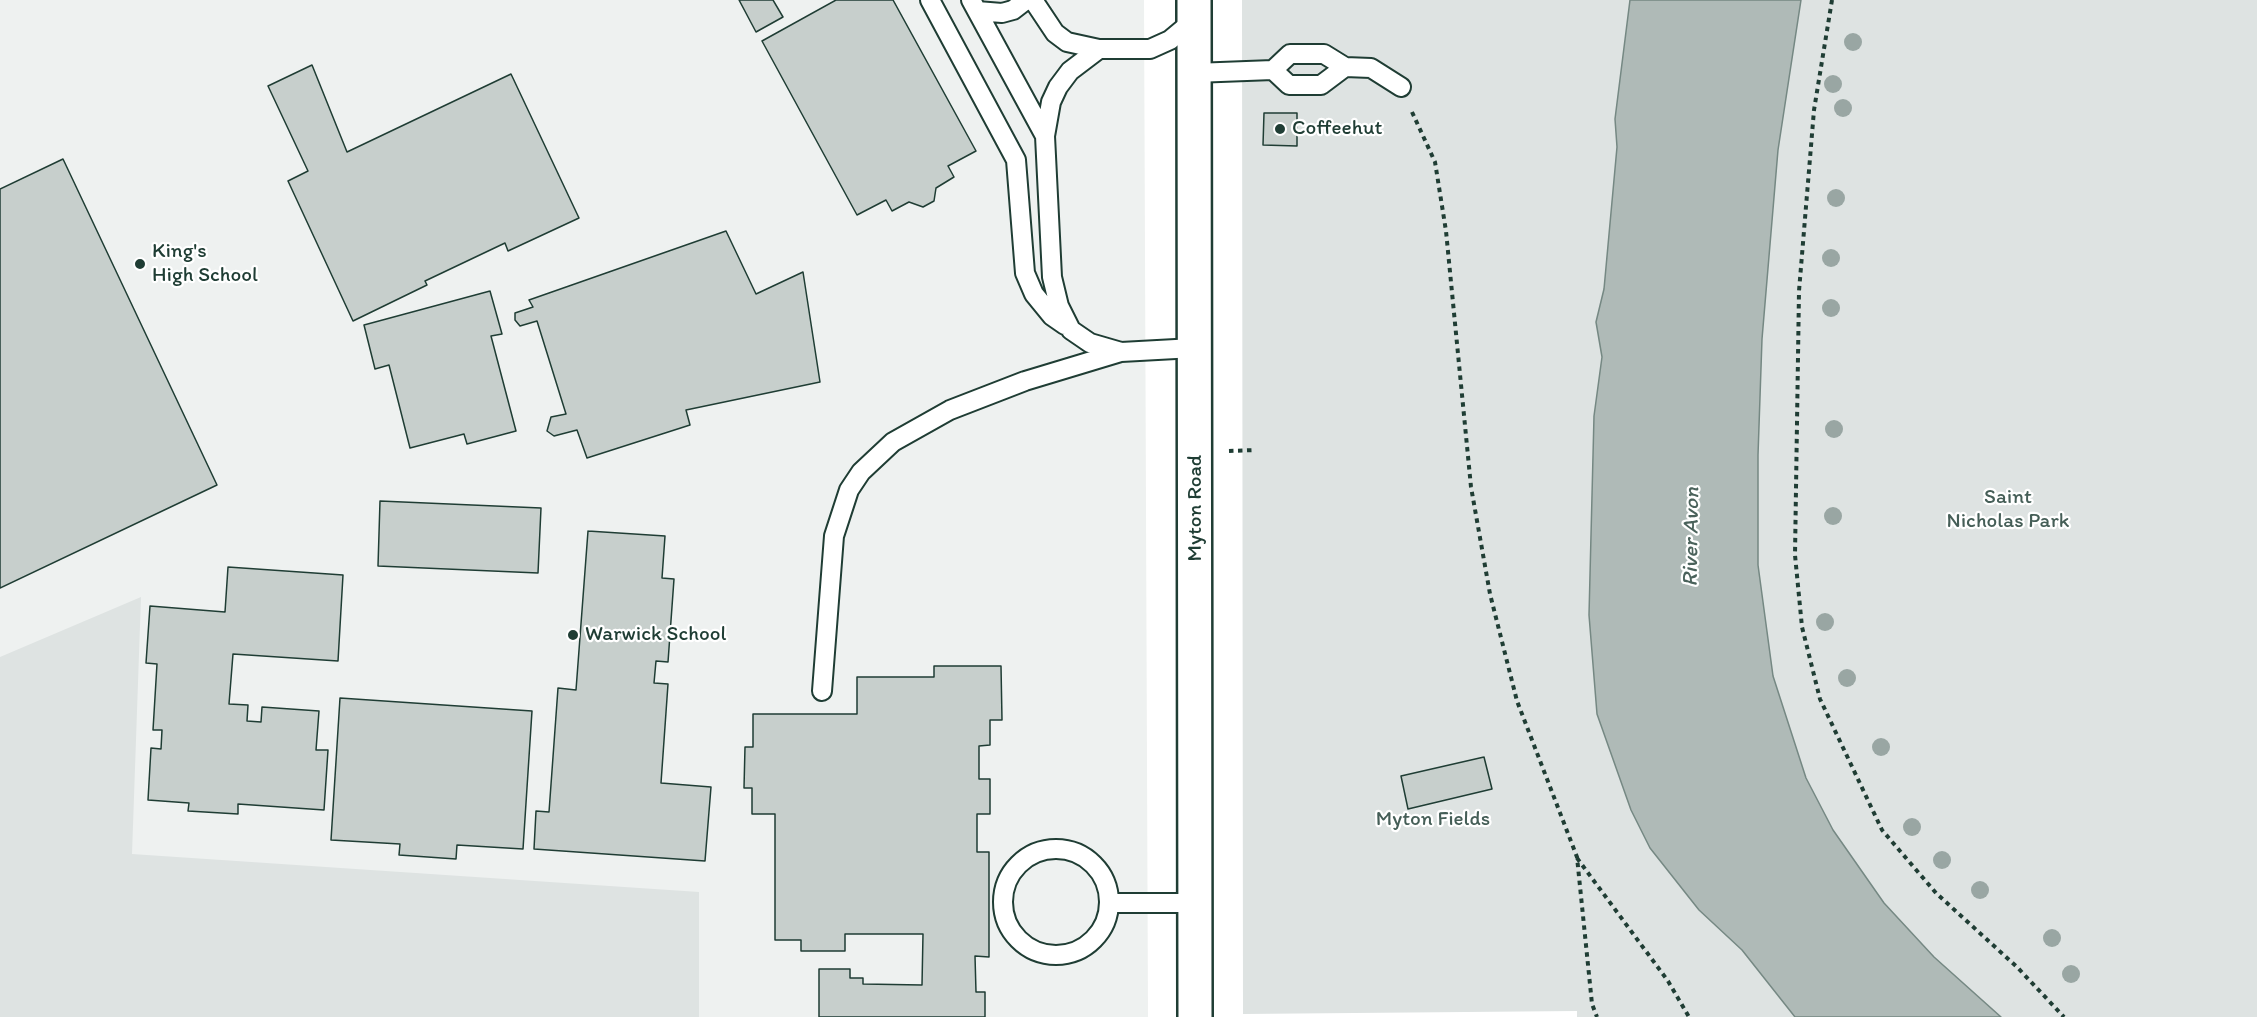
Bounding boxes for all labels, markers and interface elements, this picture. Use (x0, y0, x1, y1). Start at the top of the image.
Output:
place label: Coffeehut (1292, 116, 1382, 142)
marker: Coffeehut (1273, 122, 1287, 136)
place label: King's High School (152, 239, 258, 289)
marker: King's High School (133, 257, 147, 271)
street label: Myton Road (1183, 455, 1209, 561)
park label: Saint Nicholas Park (1946, 485, 2070, 535)
water label: River Avon (1678, 487, 1706, 587)
place label: Warwick School (585, 622, 726, 648)
marker: Warwick School (566, 628, 580, 642)
park label: Myton Fields (1376, 807, 1490, 833)

